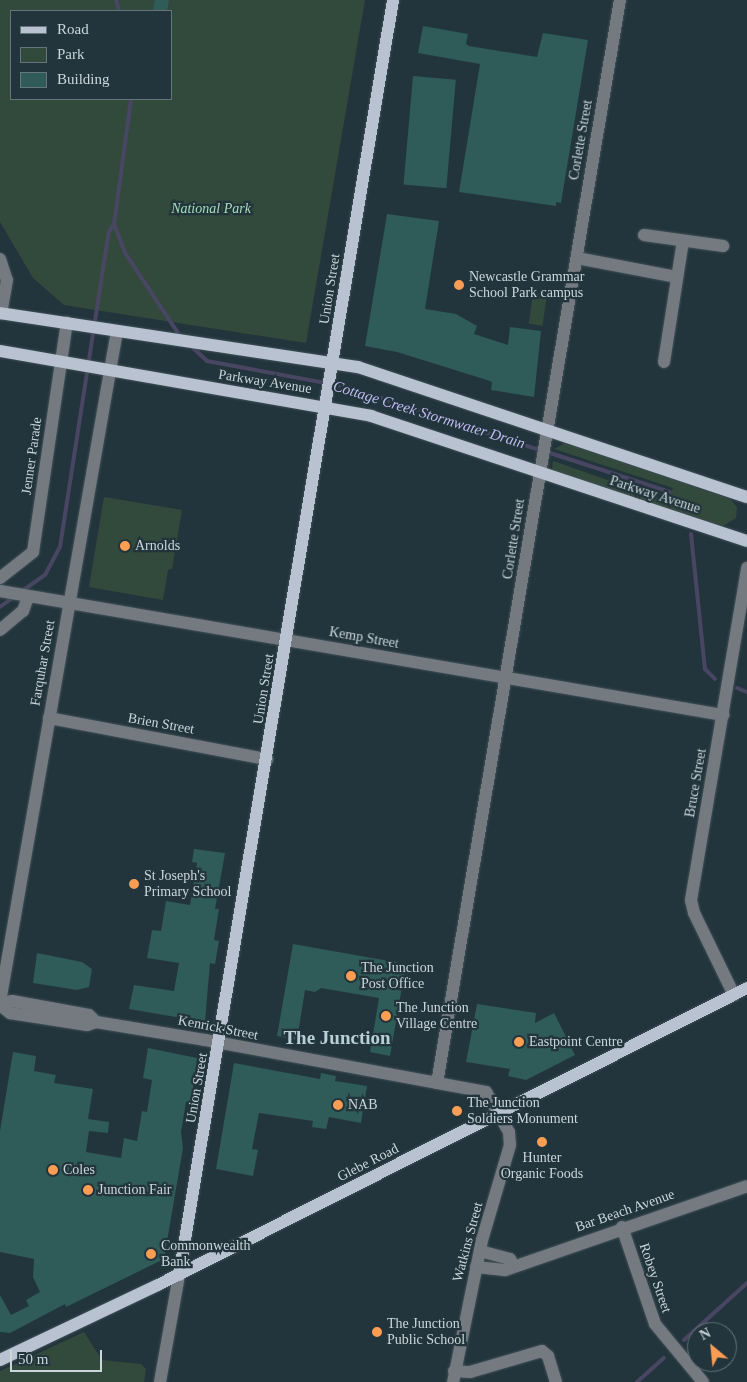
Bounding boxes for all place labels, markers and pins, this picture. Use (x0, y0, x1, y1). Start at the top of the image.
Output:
place label: Newcastle Grammar School Park campus (469, 269, 584, 302)
marker: Newcastle Grammar School Park campus (453, 279, 465, 291)
place label: Arnolds (135, 538, 180, 554)
marker: Arnolds (119, 540, 131, 552)
place label: St Joseph's Primary School (144, 868, 231, 900)
marker: St Joseph's Primary School (128, 878, 140, 890)
place label: The Junction Post Office (361, 960, 434, 992)
marker: The Junction Post Office (345, 970, 357, 982)
place label: The Junction Village Centre (396, 1000, 477, 1032)
marker: The Junction Village Centre (380, 1010, 392, 1022)
place label: Eastpoint Centre (529, 1034, 623, 1050)
marker: Eastpoint Centre (513, 1036, 525, 1048)
place label: The Junction Soldiers Monument (467, 1095, 578, 1128)
place label: NAB (348, 1097, 378, 1113)
marker: NAB (332, 1099, 344, 1111)
marker: The Junction Soldiers Monument (451, 1105, 463, 1117)
marker: Hunter Organic Foods (536, 1136, 548, 1148)
place label: Hunter Organic Foods (501, 1150, 583, 1182)
place label: Coles (63, 1162, 95, 1178)
marker: Coles (47, 1164, 59, 1176)
place label: Junction Fair (98, 1182, 171, 1198)
marker: Junction Fair (82, 1184, 94, 1196)
place label: Commonwealth Bank (161, 1238, 250, 1270)
marker: Commonwealth Bank (145, 1248, 157, 1260)
place label: The Junction Public School (387, 1316, 465, 1348)
marker: The Junction Public School (371, 1326, 383, 1338)

